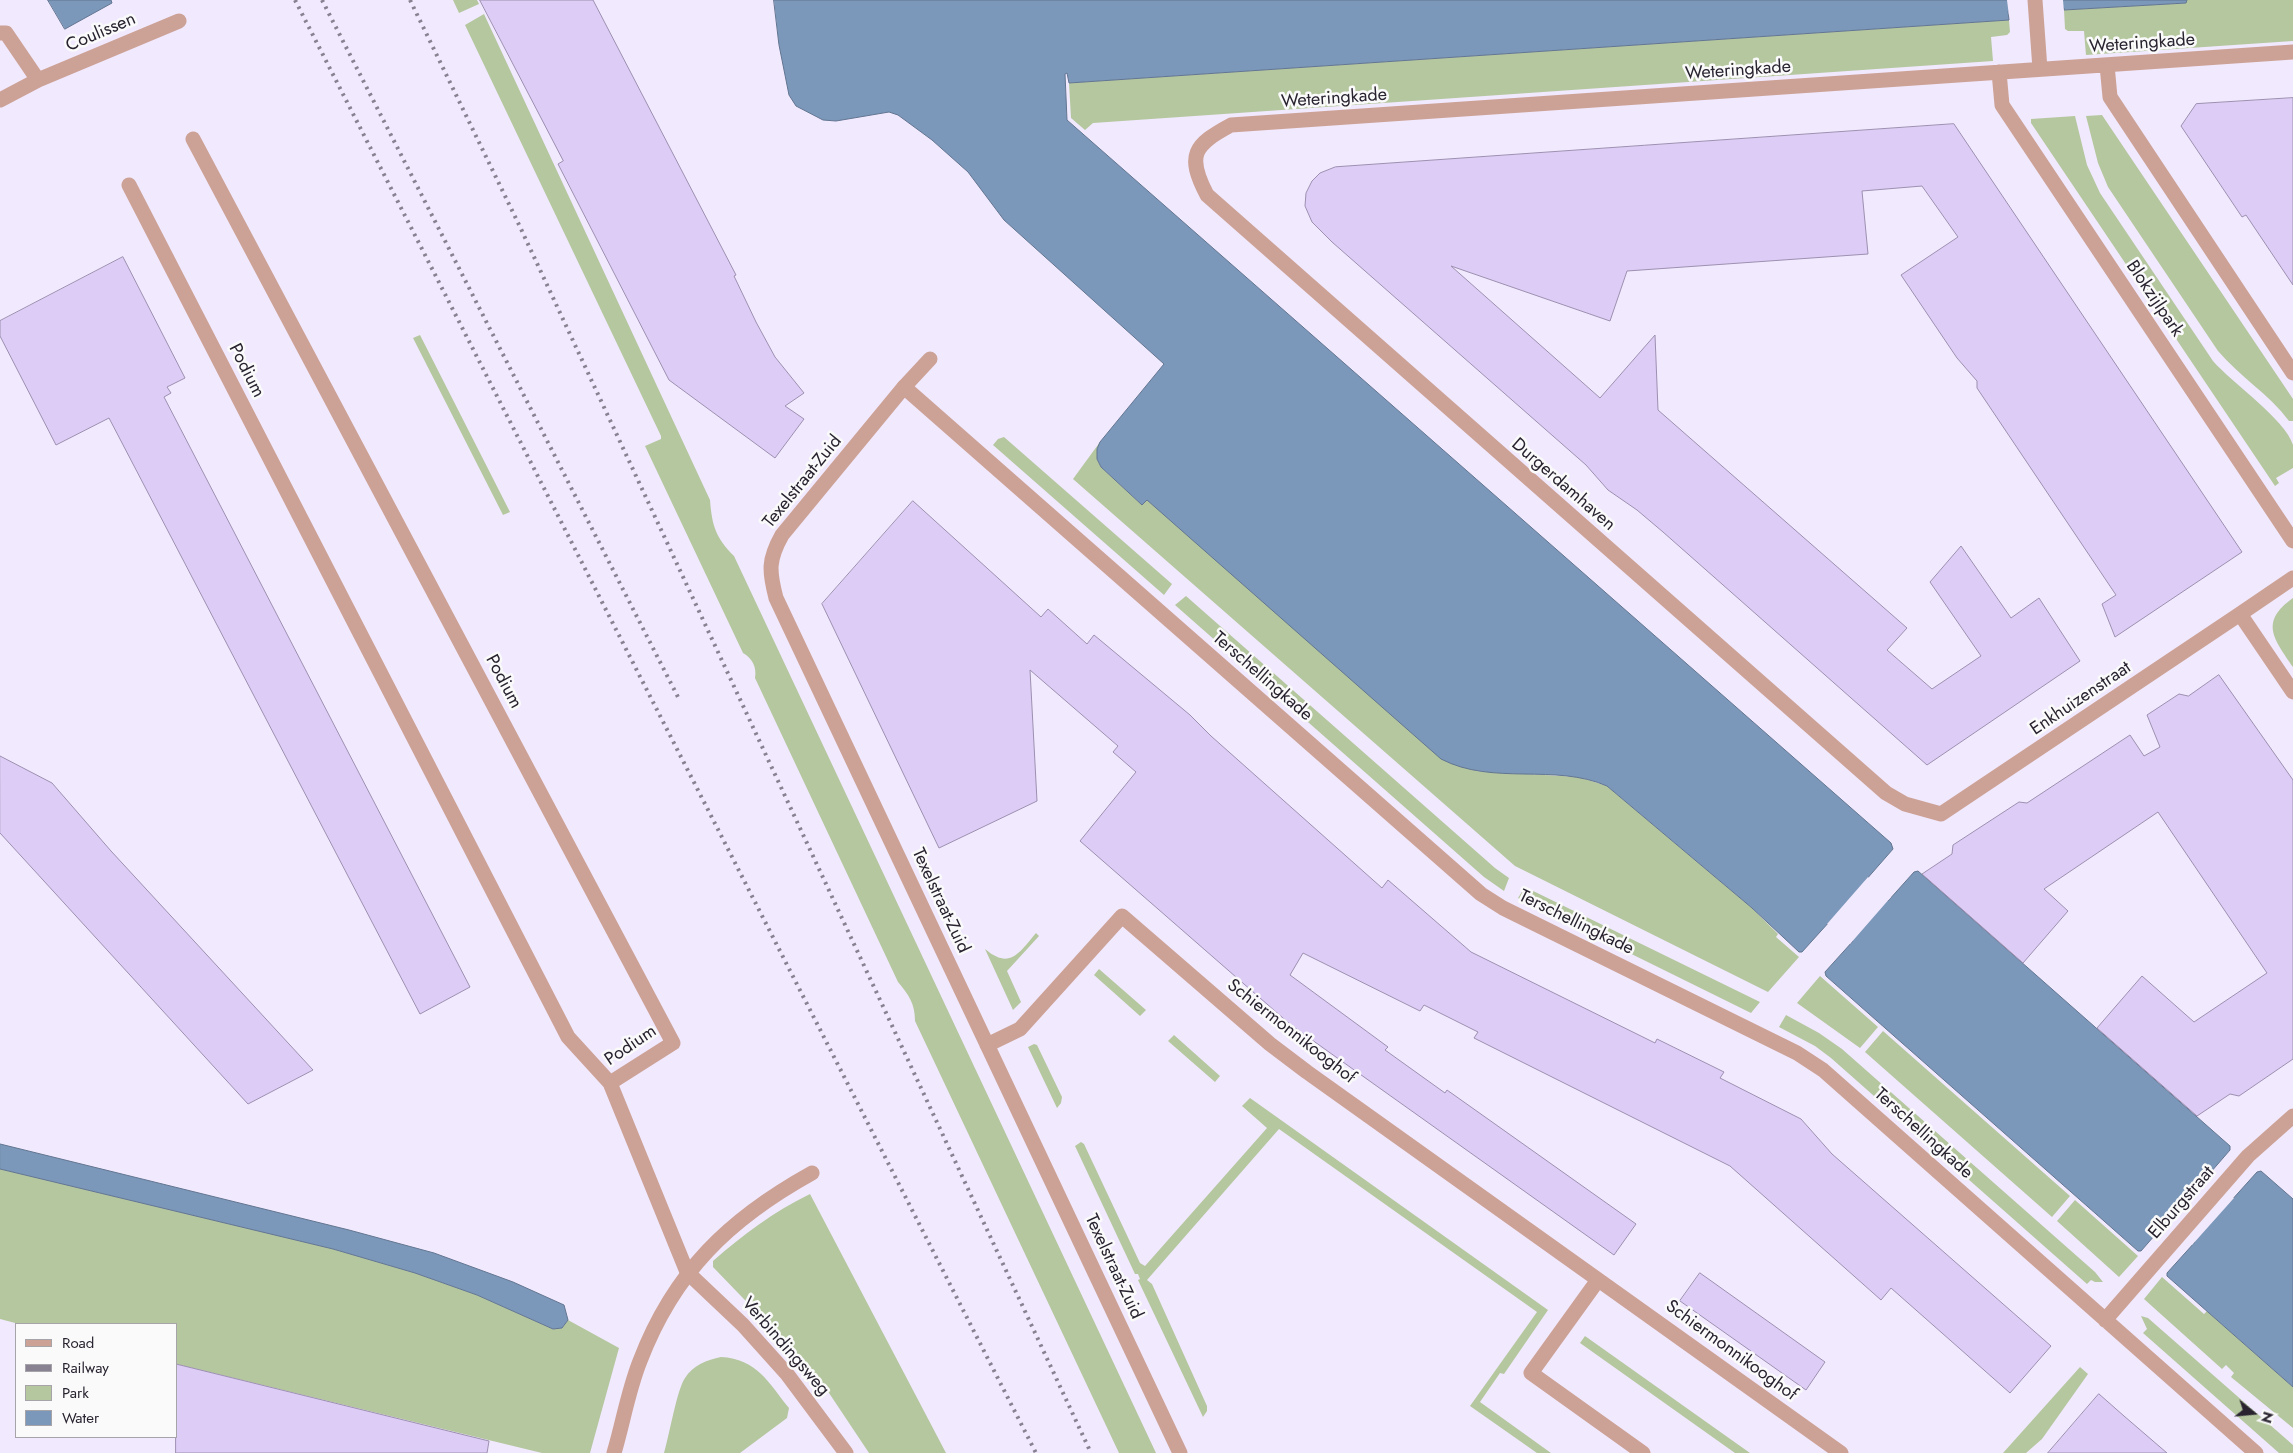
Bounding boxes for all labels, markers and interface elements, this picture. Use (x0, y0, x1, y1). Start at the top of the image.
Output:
street label: Coulissen (63, 9, 139, 57)
street label: Weteringkade (2088, 30, 2196, 58)
street label: Weteringkade (1684, 57, 1792, 85)
street label: Weteringkade (1280, 85, 1388, 113)
street label: Blokzijlpark (2121, 257, 2187, 341)
street label: Podium (223, 340, 269, 402)
street label: Texelstraat-Zuid (759, 431, 847, 533)
street label: Durgerdamhaven (1507, 434, 1619, 536)
street label: Terschellingkade (1208, 628, 1316, 726)
street label: Podium (480, 652, 526, 712)
street label: Enkhuizenstraat (2026, 657, 2136, 741)
street label: Texelstraat-Zuid (906, 845, 974, 957)
street label: Terschellingkade (1515, 886, 1637, 960)
street label: Schiermonnikooghof (1222, 975, 1360, 1089)
street label: Podium (601, 1021, 661, 1071)
street label: Terschellingkade (1869, 1084, 1977, 1184)
street label: Elburgstraat (2145, 1162, 2219, 1244)
street label: Texelstraat-Zuid (1079, 1211, 1147, 1323)
street label: Verbindingsweg (736, 1293, 834, 1401)
street label: Schiermonnikooghof (1661, 1296, 1801, 1406)
legend (15, 1323, 178, 1438)
text: Road (62, 1332, 94, 1354)
text: Railway (62, 1357, 109, 1379)
text: Park (62, 1382, 89, 1404)
north arrow (2228, 1388, 2278, 1438)
text: Water (62, 1407, 99, 1429)
text: N (2256, 1409, 2279, 1426)

